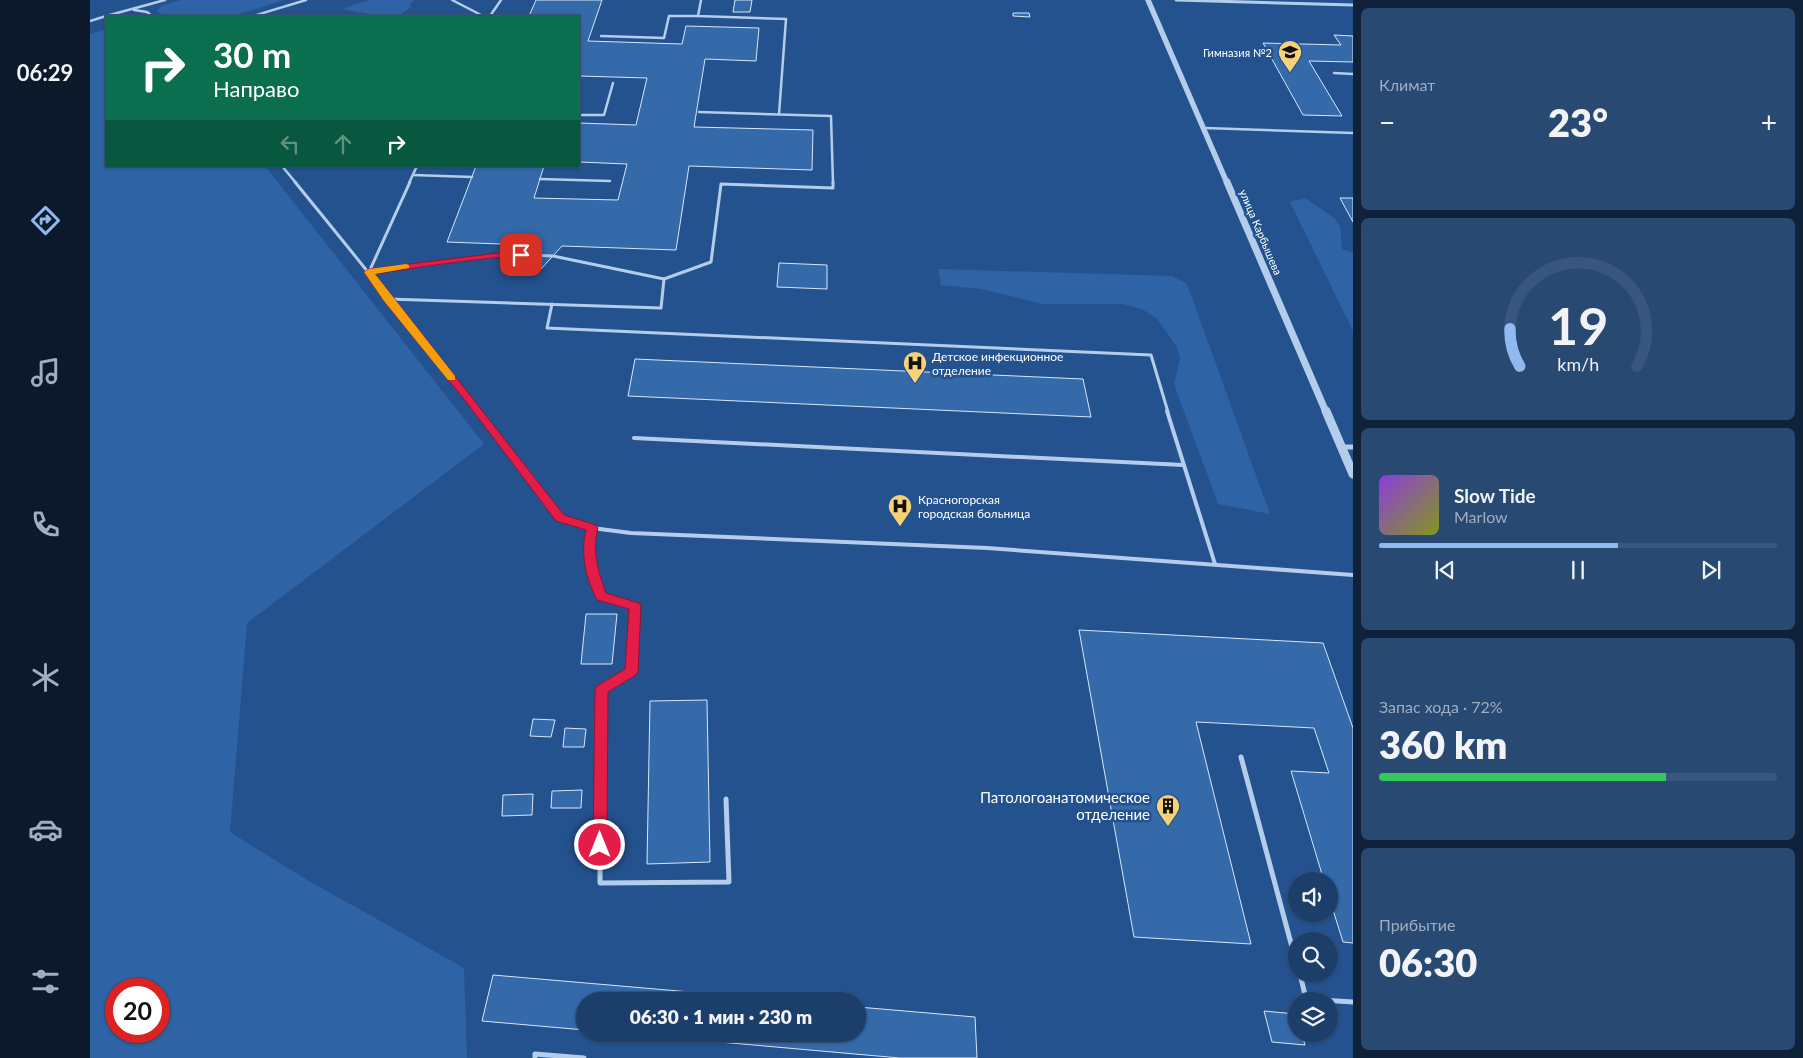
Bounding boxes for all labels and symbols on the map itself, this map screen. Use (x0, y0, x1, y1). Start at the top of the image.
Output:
school or university icon: Гимназия №2 (1277, 39, 1303, 73)
place label: Гимназия №2 (1203, 46, 1272, 59)
street label: улица Карбышева (1237, 187, 1285, 277)
pin (500, 234, 542, 276)
place label: Детское инфекционное отделение (932, 349, 1063, 378)
hospital icon: Детское инфекционное отделение (902, 350, 928, 384)
place label: Красногорская городская больница (918, 492, 1030, 521)
hospital icon: Красногорская городская больница (887, 493, 913, 527)
place label: Патологоанатомическое отделение (980, 788, 1150, 823)
building icon: Патологоанатомическое отделение (1155, 793, 1181, 827)
position arrow (573, 818, 625, 870)
speed limit sign: 20 (105, 978, 170, 1043)

